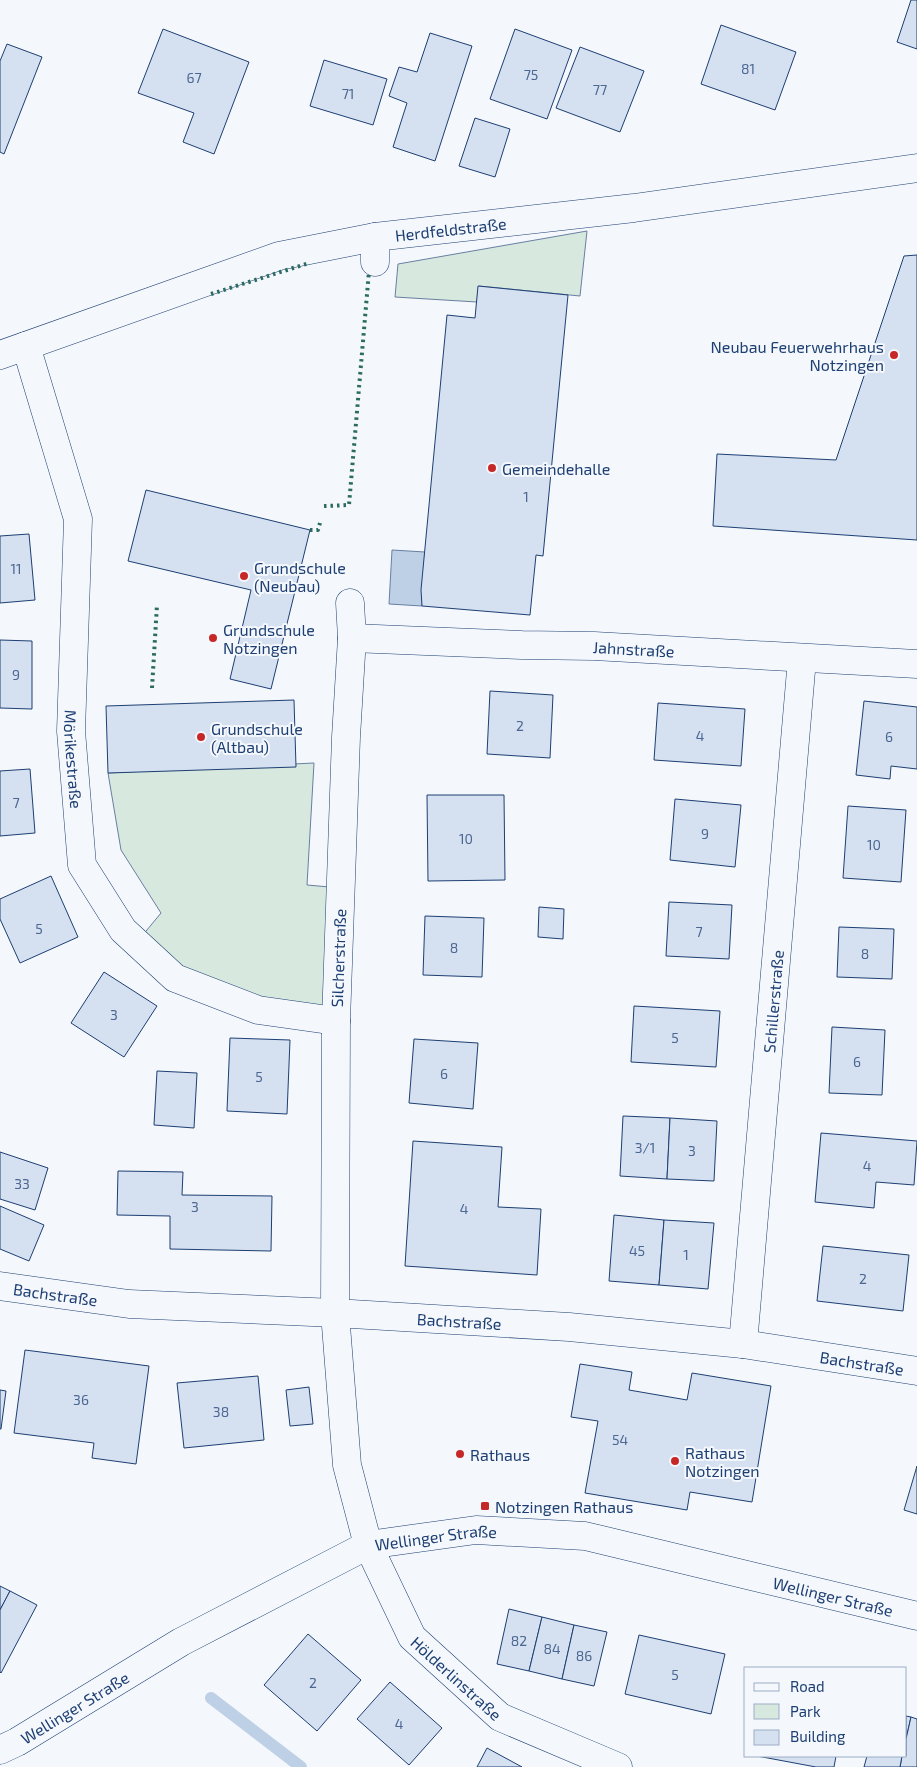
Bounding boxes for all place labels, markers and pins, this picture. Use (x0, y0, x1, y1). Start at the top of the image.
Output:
place label: Neubau Feuerwehrhaus Notzingen (711, 337, 884, 374)
marker: Neubau Feuerwehrhaus Notzingen (888, 349, 900, 361)
place label: Gemeindehalle (502, 459, 610, 478)
marker: Gemeindehalle (486, 462, 498, 474)
place label: Grundschule (Neubau) (254, 558, 346, 595)
marker: Grundschule (Neubau) (238, 570, 250, 582)
place label: Grundschule Notzingen (223, 620, 315, 657)
marker: Grundschule Notzingen (207, 632, 219, 644)
place label: Grundschule (Altbau) (211, 719, 303, 756)
marker: Grundschule (Altbau) (195, 731, 207, 743)
place label: Rathaus Notzingen (685, 1443, 760, 1480)
place label: Rathaus (470, 1445, 530, 1464)
marker: Rathaus (454, 1448, 466, 1460)
marker: Rathaus Notzingen (669, 1455, 681, 1467)
place label: Notzingen Rathaus (495, 1497, 633, 1516)
marker: Notzingen Rathaus (479, 1500, 491, 1512)

